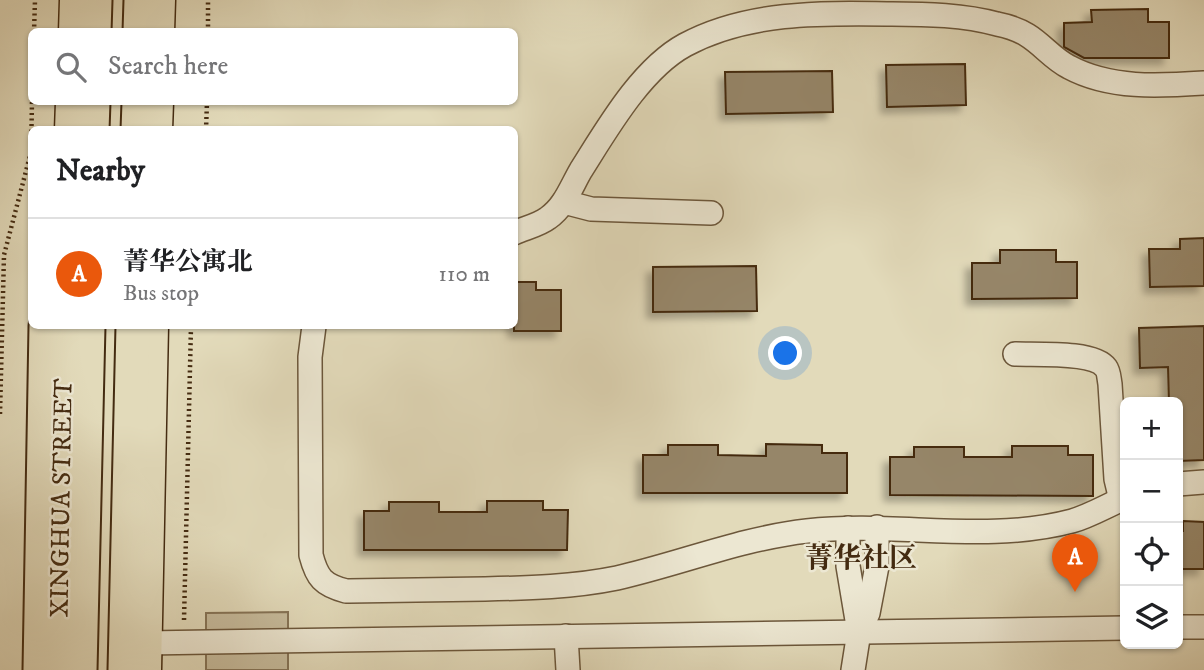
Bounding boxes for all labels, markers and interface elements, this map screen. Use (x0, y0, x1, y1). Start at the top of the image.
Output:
search box (28, 28, 518, 105)
icon: search (52, 48, 90, 86)
text: Search here (108, 50, 228, 83)
text: Nearby (56, 153, 145, 190)
text: 菁华公寓北 (123, 246, 253, 279)
text: A (72, 260, 86, 289)
text: 110 m (439, 260, 490, 289)
text: Bus stop (123, 279, 199, 308)
your location (768, 336, 802, 370)
street label: XINGHUA STREET (43, 378, 81, 618)
map controls (1120, 397, 1183, 649)
button: + (1120, 397, 1183, 460)
button: − (1120, 460, 1183, 523)
button: locate (1120, 523, 1183, 586)
pin: A (1052, 534, 1098, 592)
district label: 菁华社区 (805, 541, 917, 576)
button: layers (1120, 586, 1183, 649)

